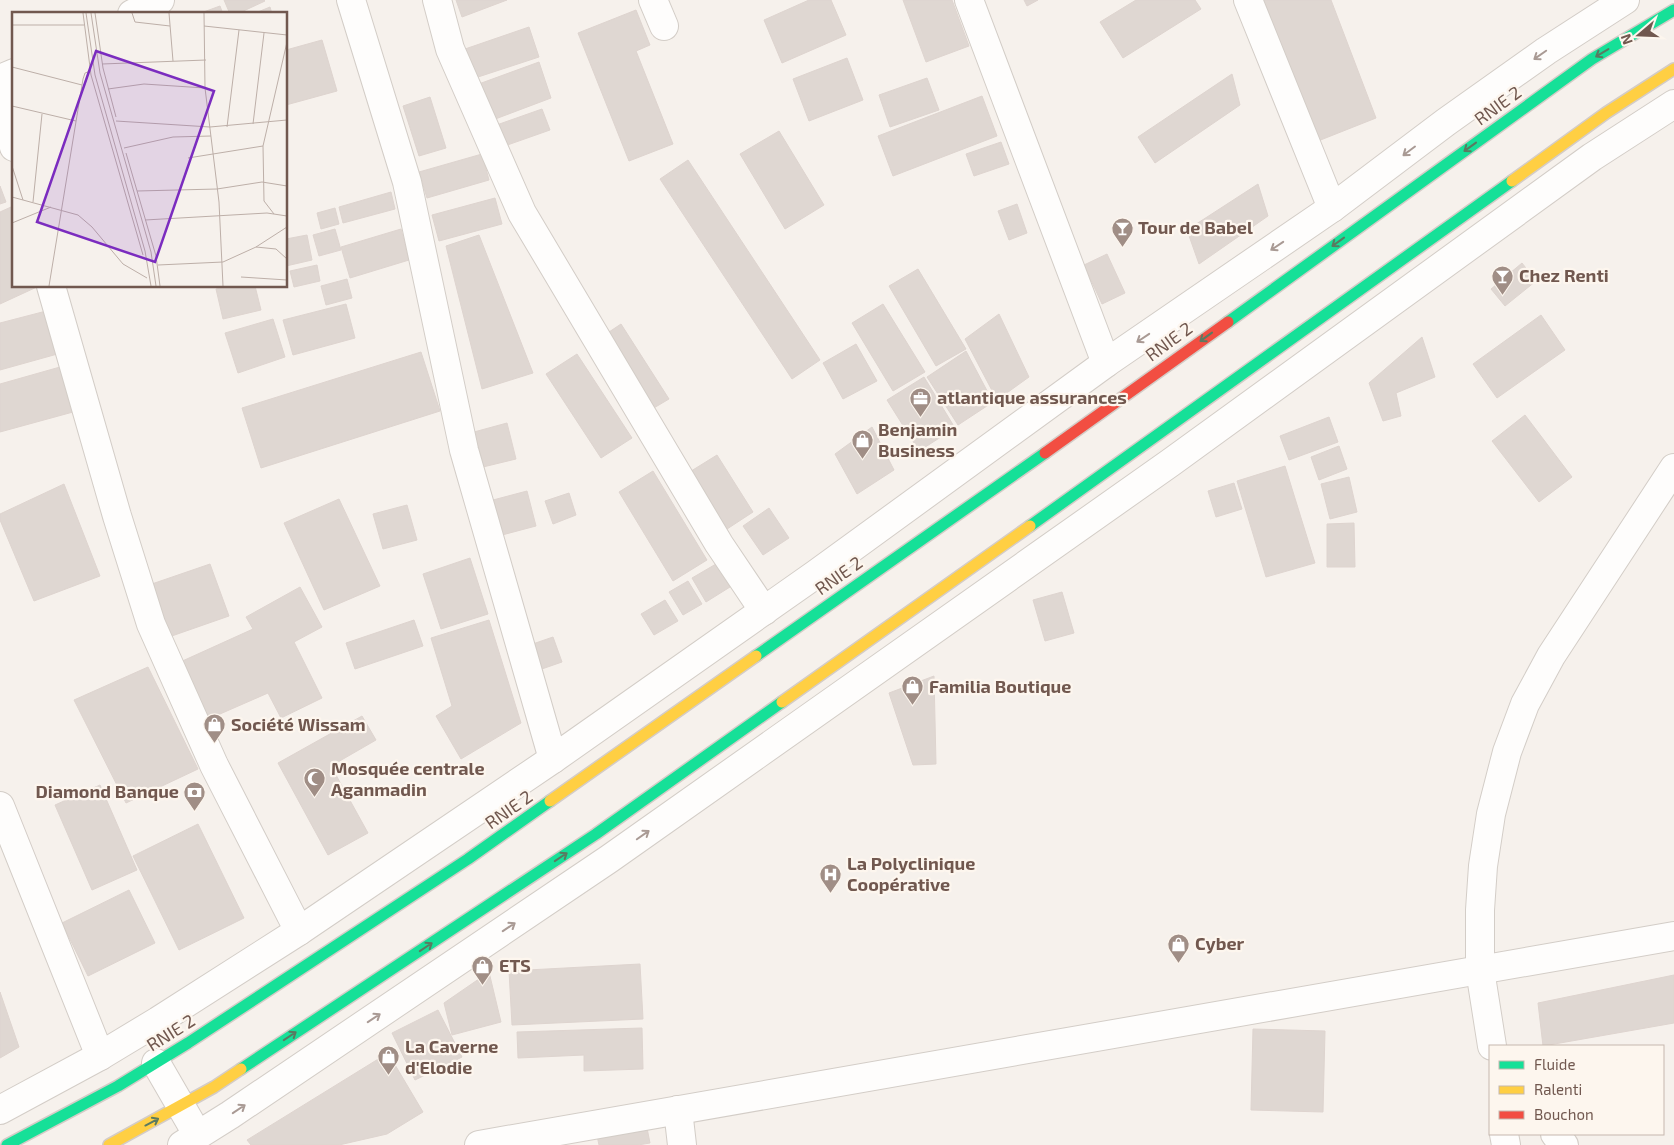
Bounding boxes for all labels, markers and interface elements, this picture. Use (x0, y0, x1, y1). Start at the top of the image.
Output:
north arrow (1614, 10, 1664, 60)
inset map (12, 12, 288, 288)
text: N (1617, 32, 1636, 47)
one-way arrow (1596, 49, 1610, 59)
one-way arrow (1534, 50, 1547, 61)
street label: RNIE 2 (1470, 81, 1525, 130)
one-way arrow (1463, 142, 1477, 152)
one-way arrow (1402, 146, 1416, 156)
bar icon: Tour de Babel (1110, 216, 1134, 247)
place label: Tour de Babel (1138, 216, 1253, 238)
one-way arrow (1331, 237, 1345, 247)
one-way arrow (1270, 241, 1284, 251)
bar icon: Chez Renti (1491, 264, 1515, 295)
place label: Chez Renti (1519, 264, 1609, 286)
street label: RNIE 2 (1141, 317, 1196, 366)
one-way arrow (1199, 332, 1213, 342)
one-way arrow (1136, 333, 1150, 343)
office icon: atlantique assurances (909, 386, 933, 417)
place label: atlantique assurances (937, 386, 1127, 408)
place label: Benjamin Business (878, 418, 957, 461)
shop icon: Benjamin Business (850, 428, 874, 459)
street label: RNIE 2 (811, 551, 866, 599)
shop icon: Familia Boutique (901, 675, 925, 706)
place label: Familia Boutique (929, 675, 1071, 697)
shop icon: Société Wissam (203, 713, 227, 744)
place label: Société Wissam (231, 713, 366, 735)
place label: Mosquée centrale Aganmadin (331, 757, 485, 800)
mosque icon: Mosquée centrale Aganmadin (303, 767, 327, 798)
place label: Diamond Banque (35, 780, 179, 802)
bank icon: Diamond Banque (183, 780, 207, 811)
street label: RNIE 2 (481, 785, 536, 833)
one-way arrow (636, 830, 650, 840)
one-way arrow (554, 852, 568, 862)
place label: La Polyclinique Coopérative (847, 852, 975, 895)
hospital icon: La Polyclinique Coopérative (819, 862, 843, 893)
one-way arrow (502, 922, 516, 932)
shop icon: Cyber (1167, 932, 1191, 963)
place label: Cyber (1195, 932, 1245, 954)
one-way arrow (418, 942, 432, 952)
shop icon: ETS (471, 954, 495, 985)
place label: ETS (499, 954, 531, 976)
street label: RNIE 2 (142, 1009, 199, 1055)
one-way arrow (367, 1013, 381, 1023)
one-way arrow (283, 1031, 297, 1041)
place label: La Caverne d'Elodie (405, 1035, 498, 1078)
shop icon: La Caverne d'Elodie (377, 1045, 401, 1076)
legend (1489, 1045, 1664, 1135)
text: Fluide (1534, 1055, 1575, 1073)
text: Ralenti (1534, 1080, 1582, 1098)
one-way arrow (232, 1104, 246, 1114)
text: Bouchon (1534, 1105, 1594, 1123)
one-way arrow (145, 1117, 160, 1127)

